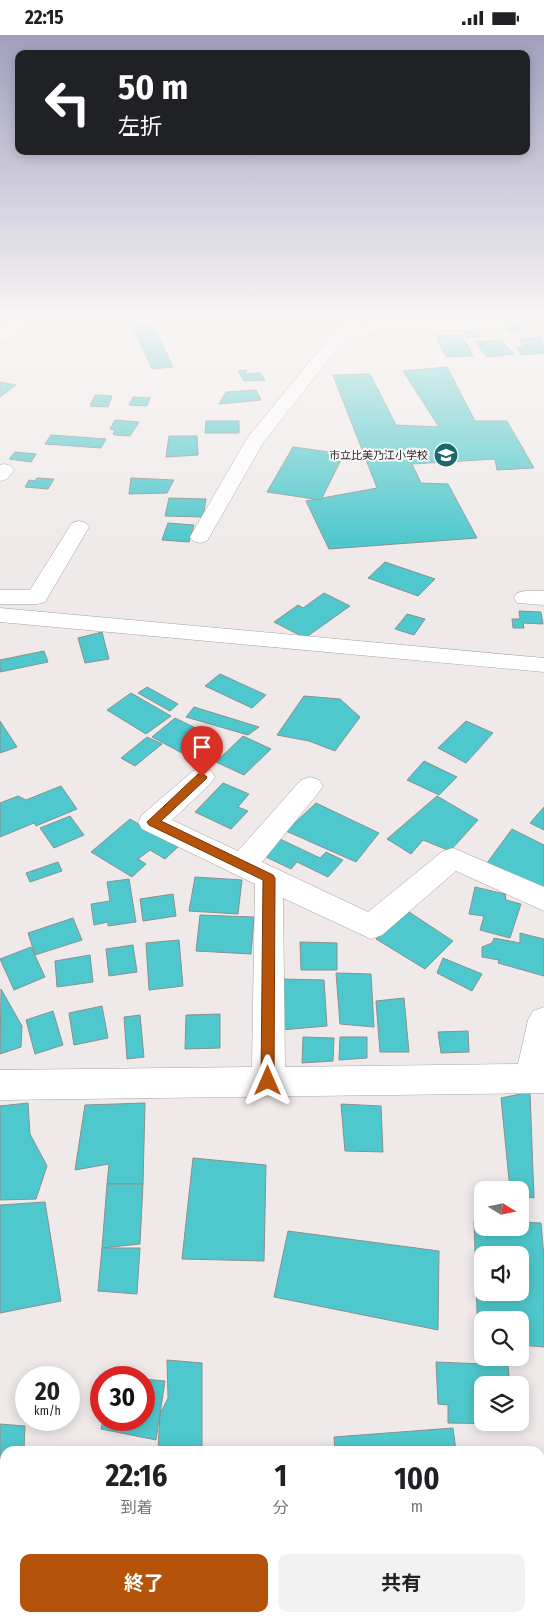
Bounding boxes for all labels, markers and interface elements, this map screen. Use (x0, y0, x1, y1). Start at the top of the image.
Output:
text: 22:15 (25, 6, 64, 29)
text: 50 m (118, 66, 188, 108)
icon: left (35, 70, 100, 135)
text: 左折 (118, 113, 162, 140)
school or university icon: 市立比美乃江小学校 (433, 442, 459, 468)
place label: 市立比美乃江小学校 (329, 449, 428, 462)
pin (181, 726, 223, 777)
icon: arrive (188, 733, 216, 761)
position arrow (241, 1054, 293, 1106)
north arrow (474, 1181, 529, 1236)
map controls (474, 1181, 529, 1431)
button: sound (474, 1246, 529, 1301)
button: search (474, 1311, 529, 1366)
speed limit sign: 30 (90, 1366, 155, 1431)
button: layers (474, 1376, 529, 1431)
text: 20 (35, 1377, 60, 1407)
text: km/h (34, 1404, 61, 1418)
text: 22:16 (105, 1458, 167, 1494)
text: 1 (274, 1458, 287, 1494)
text: 100 (394, 1461, 440, 1497)
text: m (411, 1497, 423, 1516)
text: 到着 (120, 1498, 152, 1517)
text: 分 (273, 1498, 289, 1517)
button: 終了 (20, 1554, 268, 1612)
button: 共有 (278, 1554, 525, 1612)

